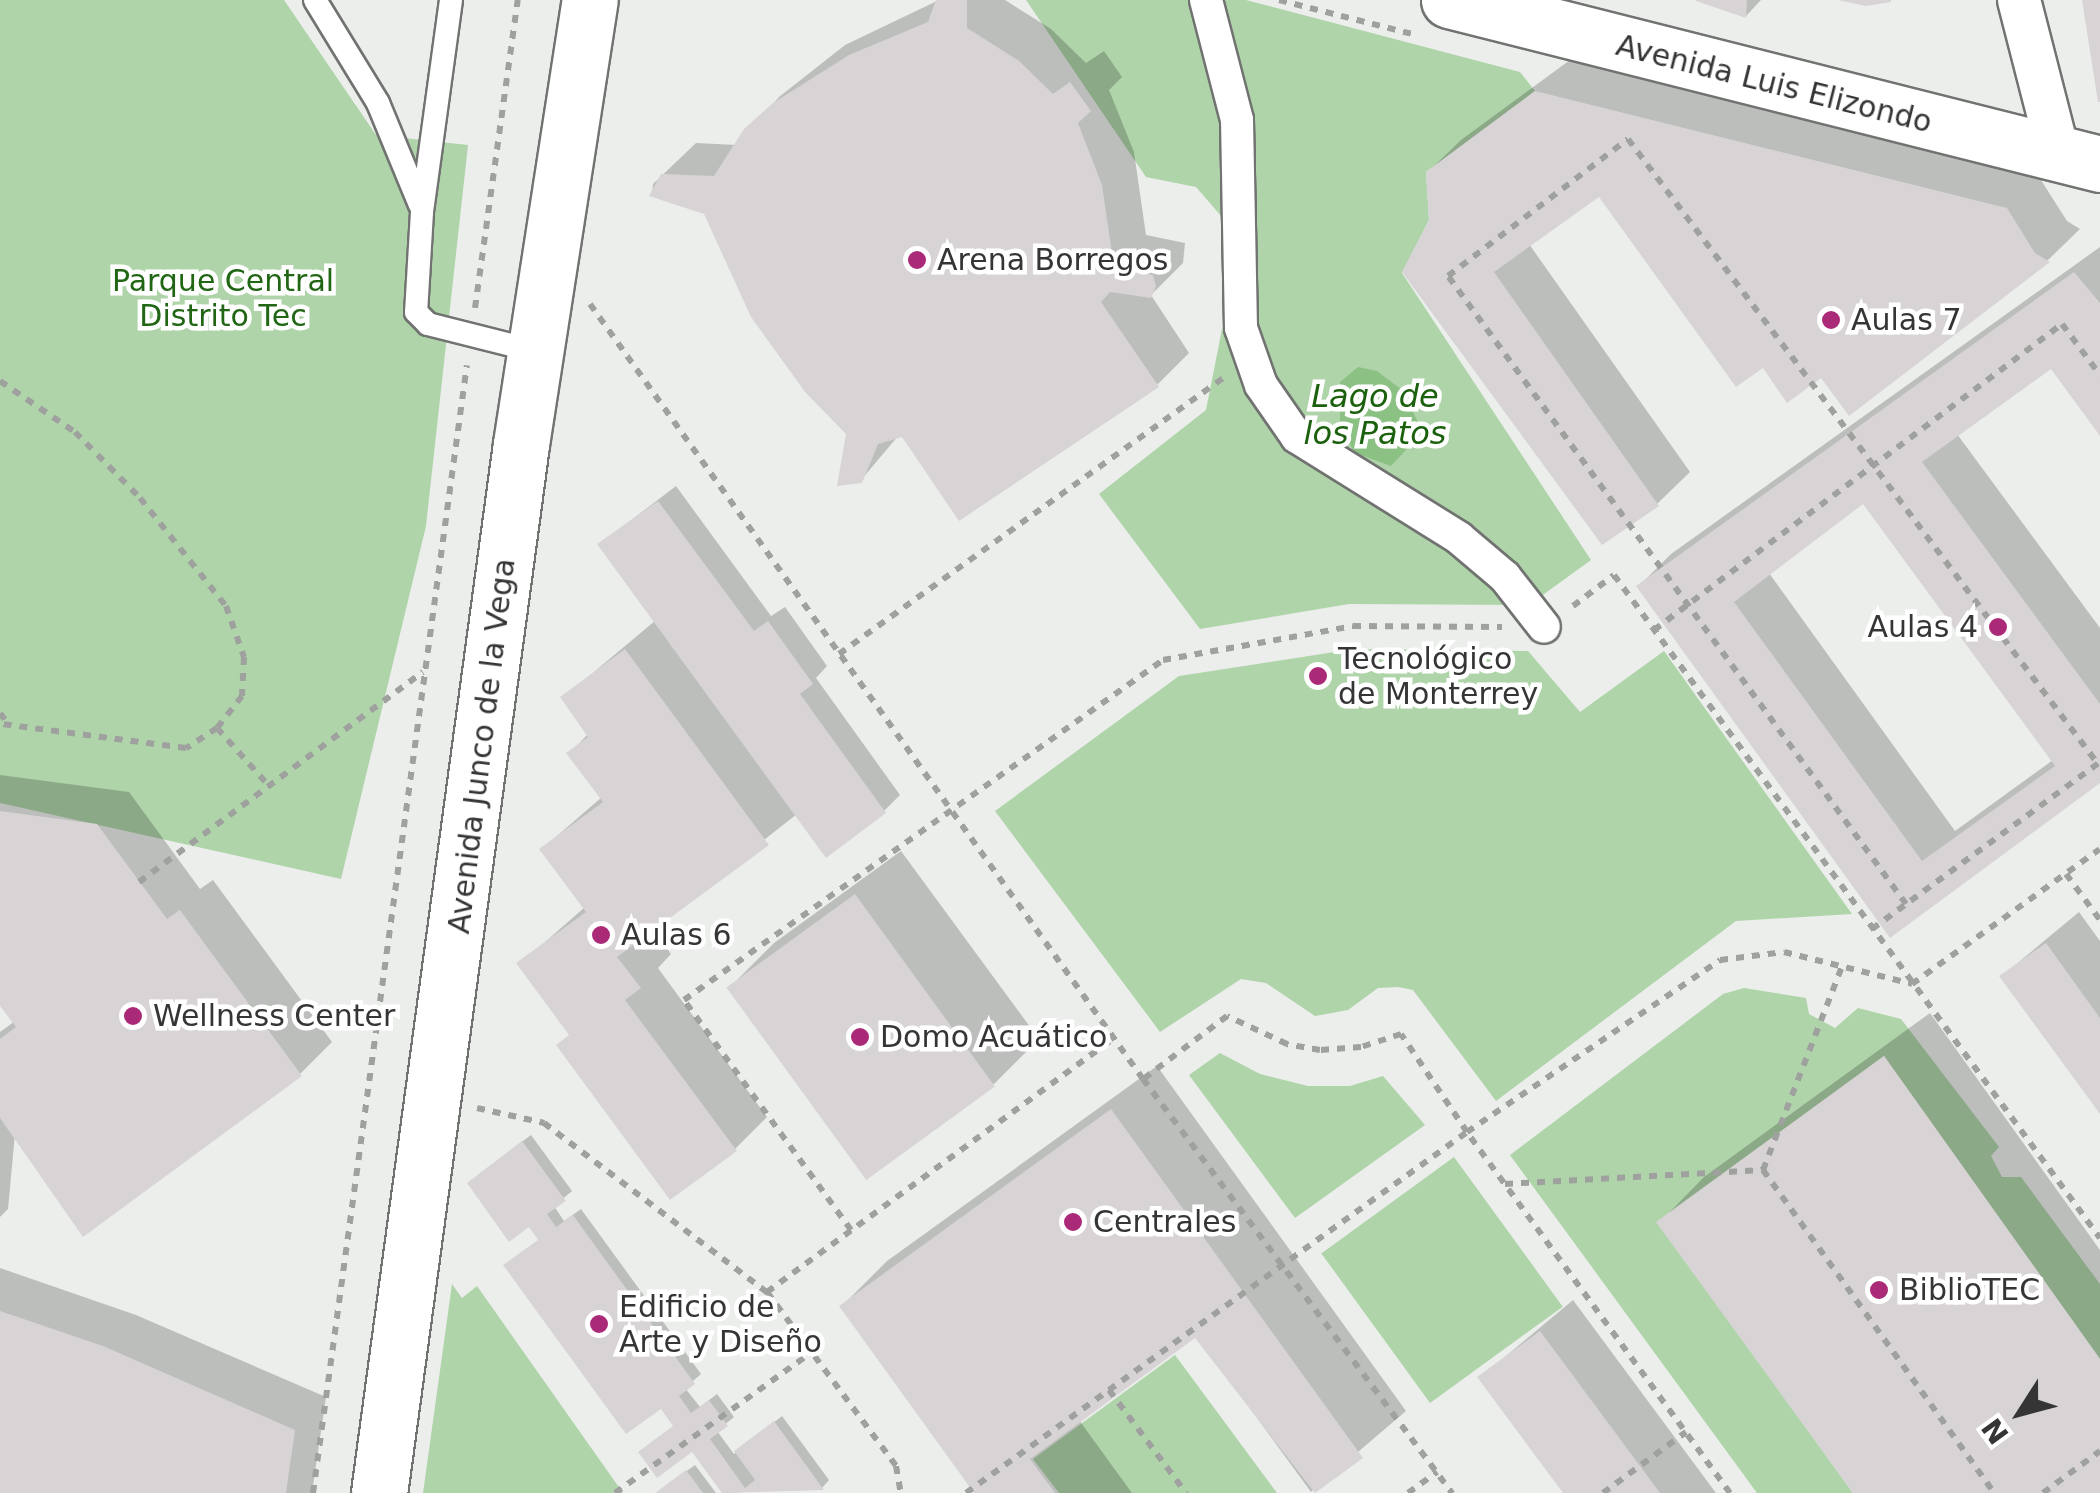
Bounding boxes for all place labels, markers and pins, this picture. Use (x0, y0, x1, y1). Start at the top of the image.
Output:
place label: Arena Borregos (937, 242, 1168, 278)
marker: Arena Borregos (906, 249, 928, 271)
place label: Aulas 7 (1851, 302, 1962, 338)
marker: Aulas 7 (1820, 309, 1842, 331)
place label: Aulas 4 (1867, 609, 1978, 645)
marker: Aulas 4 (1987, 616, 2009, 638)
place label: Tecnológico de Monterrey (1338, 641, 1538, 712)
marker: Tecnológico de Monterrey (1307, 665, 1329, 687)
place label: Aulas 6 (621, 917, 732, 953)
marker: Aulas 6 (590, 924, 612, 946)
place label: Wellness Center (153, 998, 395, 1034)
marker: Wellness Center (122, 1005, 144, 1027)
place label: Domo Acuático (880, 1019, 1107, 1055)
marker: Domo Acuático (849, 1026, 871, 1048)
place label: Centrales (1093, 1204, 1236, 1240)
marker: Centrales (1062, 1211, 1084, 1233)
place label: BiblioTEC (1899, 1272, 2040, 1308)
marker: BiblioTEC (1868, 1279, 1890, 1301)
place label: Edificio de Arte y Diseño (619, 1289, 822, 1360)
marker: Edificio de Arte y Diseño (588, 1313, 610, 1335)

